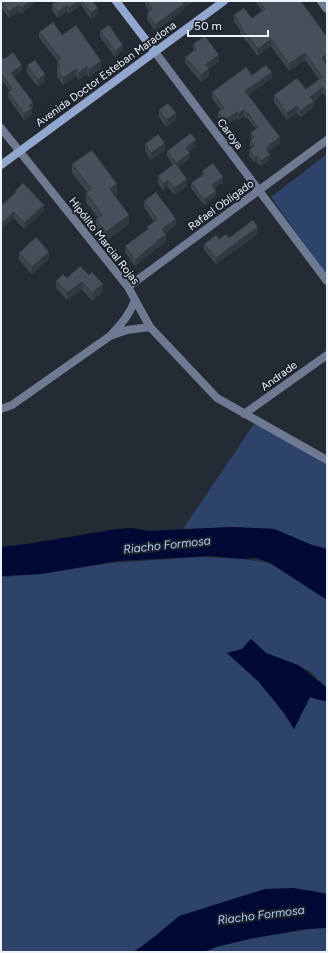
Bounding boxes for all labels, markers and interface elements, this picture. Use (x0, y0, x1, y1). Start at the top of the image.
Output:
scale bar (188, 12, 268, 38)
street label: Avenida Doctor Esteban Maradona (33, 19, 179, 129)
text: 50 m (194, 19, 222, 33)
street label: Caroya (214, 116, 246, 152)
street label: Rafael Obligado (186, 177, 256, 233)
street label: Hipólito Marcial Rojas (66, 195, 142, 287)
street label: Andrade (258, 358, 300, 394)
water label: Riacho Formosa (123, 533, 211, 557)
water label: Riacho Formosa (217, 903, 305, 927)

